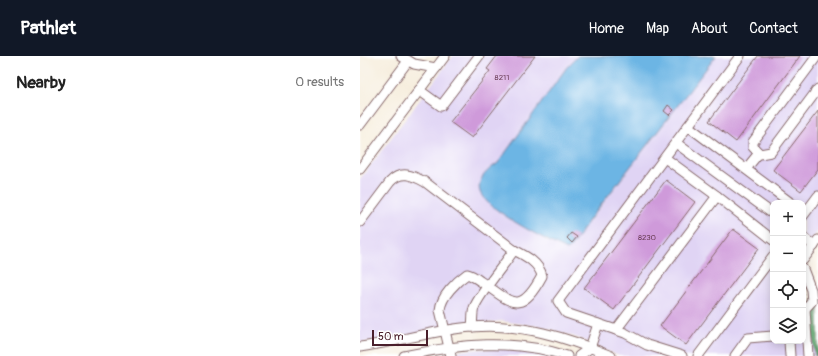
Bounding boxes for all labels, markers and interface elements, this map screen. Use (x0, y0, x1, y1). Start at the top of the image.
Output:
text: Pathlet (20, 16, 76, 40)
text: Home (589, 20, 624, 37)
text: Map (646, 20, 669, 37)
text: About (691, 20, 727, 37)
text: Contact (749, 20, 798, 37)
text: Nearby (16, 72, 65, 93)
house number: 8211 (495, 73, 509, 82)
text: 0 results (295, 74, 344, 90)
map controls (770, 200, 806, 344)
button: + (770, 200, 806, 236)
house number: 8230 (638, 233, 657, 242)
button: − (770, 236, 806, 272)
button: locate (770, 272, 806, 308)
button: layers (770, 308, 806, 344)
scale bar (372, 328, 428, 347)
text: 50 m (378, 330, 404, 343)

